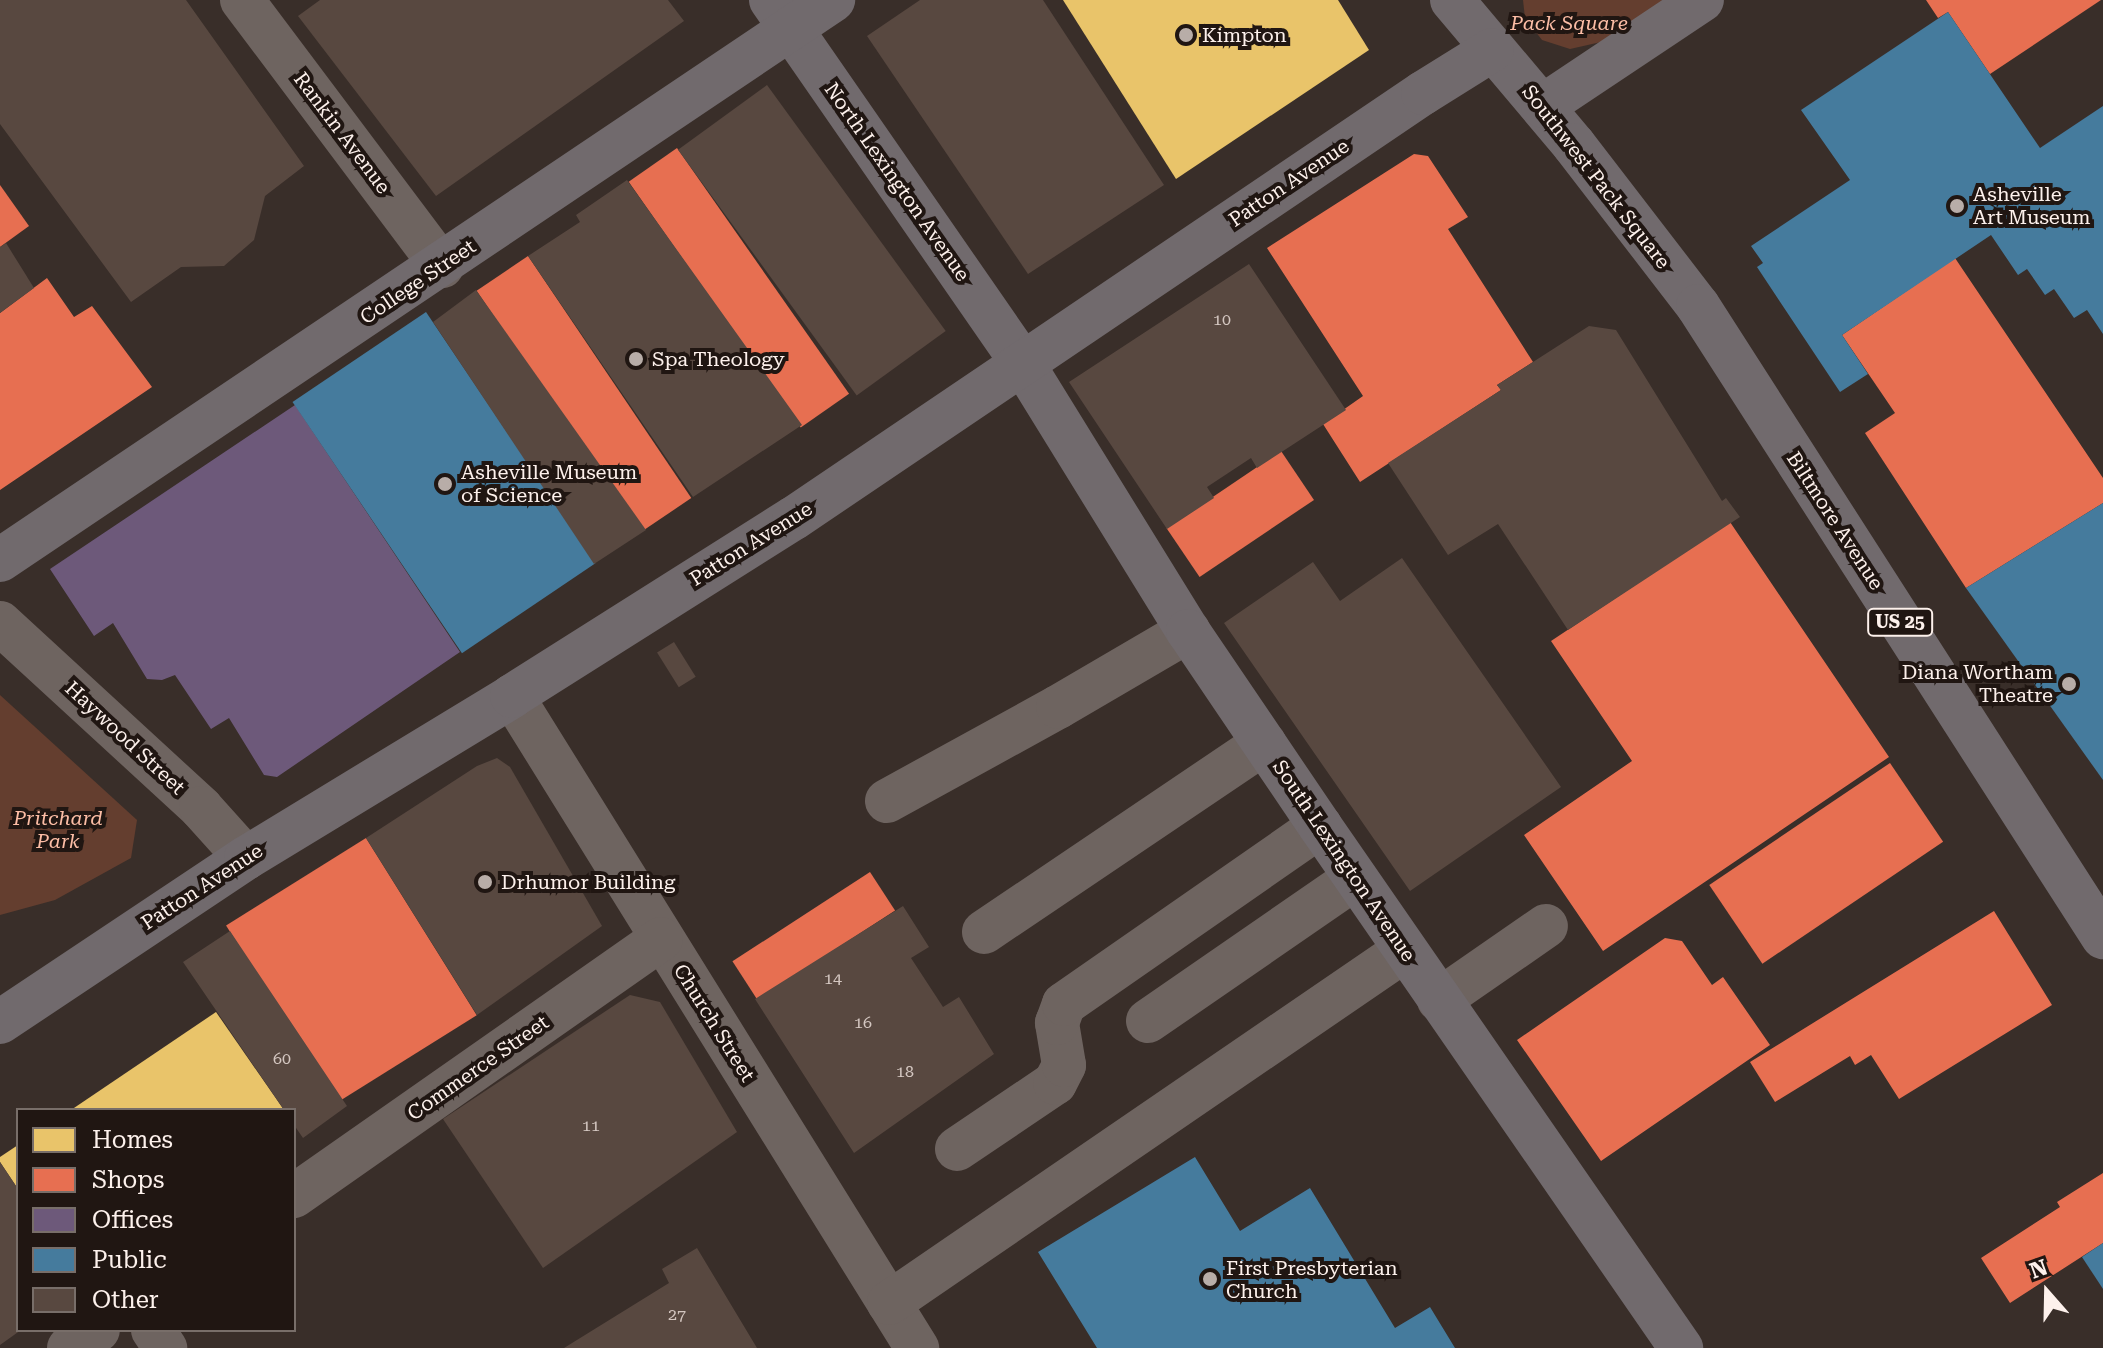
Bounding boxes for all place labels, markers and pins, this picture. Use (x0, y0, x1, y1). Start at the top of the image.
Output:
place label: Kimpton (1202, 23, 1287, 47)
marker: Kimpton (1177, 26, 1195, 44)
place label: Asheville Art Museum (1973, 182, 2091, 229)
marker: Asheville Art Museum (1948, 197, 1966, 215)
place label: Spa Theology (652, 347, 785, 371)
marker: Spa Theology (627, 350, 645, 368)
place label: Asheville Museum of Science (461, 460, 637, 507)
marker: Asheville Museum of Science (436, 475, 454, 493)
place label: Diana Wortham Theatre (1902, 660, 2053, 707)
marker: Diana Wortham Theatre (2060, 675, 2078, 693)
place label: Drhumor Building (501, 870, 675, 894)
marker: Drhumor Building (476, 873, 494, 891)
place label: First Presbyterian Church (1226, 1256, 1398, 1303)
marker: First Presbyterian Church (1201, 1270, 1219, 1288)

